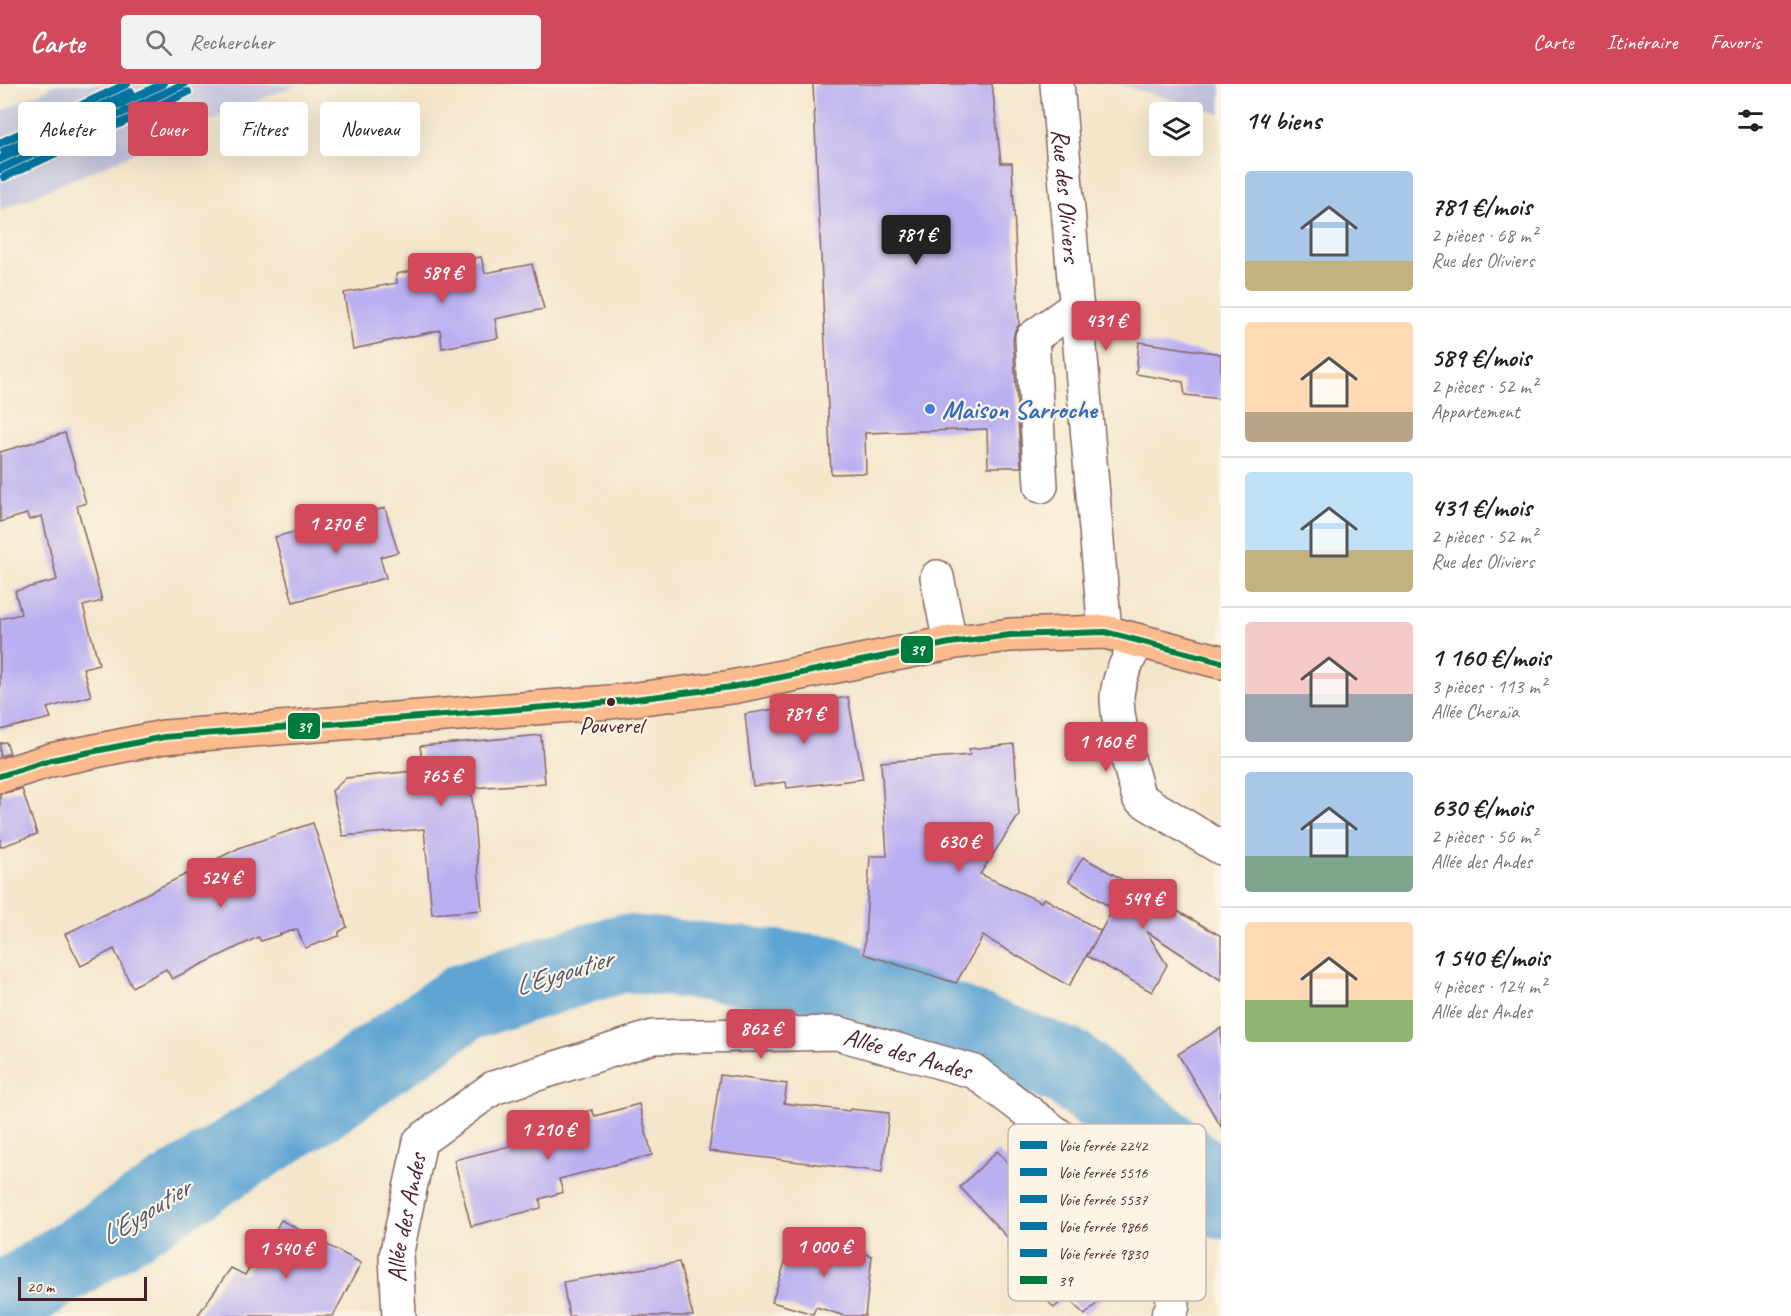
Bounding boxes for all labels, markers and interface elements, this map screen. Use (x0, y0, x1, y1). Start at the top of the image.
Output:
search box (121, 15, 541, 69)
text: Carte (30, 25, 85, 60)
icon: search (142, 26, 175, 59)
text: Rechercher (190, 28, 274, 56)
text: Carte (1533, 29, 1574, 55)
text: Itinéraire (1607, 29, 1677, 55)
text: Favoris (1710, 29, 1761, 55)
chip: Acheter (18, 102, 116, 156)
chip: Louer (128, 102, 208, 156)
chip: Filtres (220, 102, 308, 156)
chip: Nouveau (320, 102, 420, 156)
map controls (1149, 102, 1203, 156)
button: layers (1149, 102, 1203, 156)
text: 14 biens (1245, 104, 1321, 137)
icon: filters (1734, 104, 1767, 137)
street label: Rue des Oliviers (1044, 127, 1089, 266)
text: 781 €/mois (1431, 190, 1532, 223)
icon: home (1293, 195, 1365, 267)
pin: 781 € (874, 215, 958, 266)
text: 781 € (896, 222, 936, 247)
text: 2 pièces · 68 m² (1431, 223, 1537, 248)
text: Rue des Oliviers (1431, 248, 1534, 273)
pin: 589 € (400, 253, 484, 304)
text: 589 € (422, 260, 462, 285)
pin: 431 € (1064, 301, 1148, 352)
text: 431 € (1086, 308, 1126, 333)
text: 589 €/mois (1431, 341, 1531, 374)
icon: home (1293, 346, 1365, 418)
text: 2 pièces · 52 m² (1431, 374, 1537, 399)
place label: Maison Sarroche (942, 393, 1099, 426)
text: Appartement (1431, 399, 1520, 424)
marker: Maison Sarroche (923, 402, 937, 416)
text: 431 €/mois (1431, 491, 1532, 524)
icon: home (1293, 496, 1365, 568)
pin: 1 270 € (281, 504, 391, 555)
text: 1 270 € (309, 511, 363, 536)
text: 2 pièces · 52 m² (1431, 524, 1537, 549)
text: Rue des Oliviers (1431, 549, 1534, 574)
line badge: 39 (900, 635, 934, 664)
text: 39 (910, 640, 926, 660)
text: 1 160 €/mois (1431, 641, 1550, 674)
icon: home (1293, 646, 1365, 718)
text: 3 pièces · 113 m² (1431, 674, 1546, 699)
pin: 781 € (762, 694, 846, 745)
marker: Pouverel (605, 696, 617, 708)
text: Allée Cheraïa (1431, 699, 1519, 724)
text: 781 € (784, 701, 824, 726)
place label: Pouverel (579, 710, 647, 740)
line badge: 39 (287, 712, 321, 740)
text: 39 (297, 717, 313, 737)
pin: 1 160 € (1051, 722, 1161, 773)
text: 1 160 € (1078, 729, 1134, 754)
pin: 765 € (399, 756, 483, 807)
text: 765 € (421, 763, 461, 788)
text: 630 €/mois (1431, 791, 1532, 824)
icon: home (1293, 796, 1365, 868)
pin: 630 € (917, 822, 1001, 873)
text: 2 pièces · 56 m² (1431, 824, 1537, 849)
text: 630 € (938, 829, 980, 854)
text: Allée des Andes (1431, 849, 1532, 874)
pin: 524 € (179, 858, 263, 909)
text: 524 € (201, 865, 241, 890)
pin: 549 € (1101, 879, 1185, 930)
text: 549 € (1123, 886, 1163, 911)
water label: L'Eygoutier (510, 940, 621, 1003)
text: 1 540 €/mois (1431, 941, 1549, 974)
icon: home (1293, 946, 1365, 1018)
text: 4 pièces · 124 m² (1431, 974, 1546, 999)
text: Allée des Andes (1431, 999, 1532, 1024)
pin: 862 € (719, 1009, 803, 1060)
text: 862 € (740, 1016, 782, 1041)
street label: Allée des Andes (840, 1019, 977, 1087)
pin: 1 210 € (493, 1110, 603, 1161)
text: 1 210 € (521, 1117, 575, 1142)
legend (1008, 1124, 1206, 1301)
text: Voie ferrée 2242 (1058, 1136, 1149, 1156)
street label: Allée des Andes (379, 1148, 434, 1283)
text: Voie ferrée 5516 (1058, 1163, 1148, 1183)
water label: L'Eygoutier (94, 1168, 201, 1253)
text: Voie ferrée 5537 (1058, 1190, 1148, 1210)
text: Voie ferrée 9866 (1058, 1217, 1148, 1237)
pin: 1 000 € (769, 1227, 879, 1278)
pin: 1 540 € (231, 1229, 341, 1280)
text: 1 000 € (797, 1234, 851, 1259)
text: 1 540 € (259, 1236, 313, 1261)
text: Voie ferrée 9830 (1058, 1244, 1149, 1264)
text: 39 (1058, 1271, 1074, 1291)
scale bar (18, 1274, 147, 1302)
text: 20 m (27, 1277, 54, 1297)

